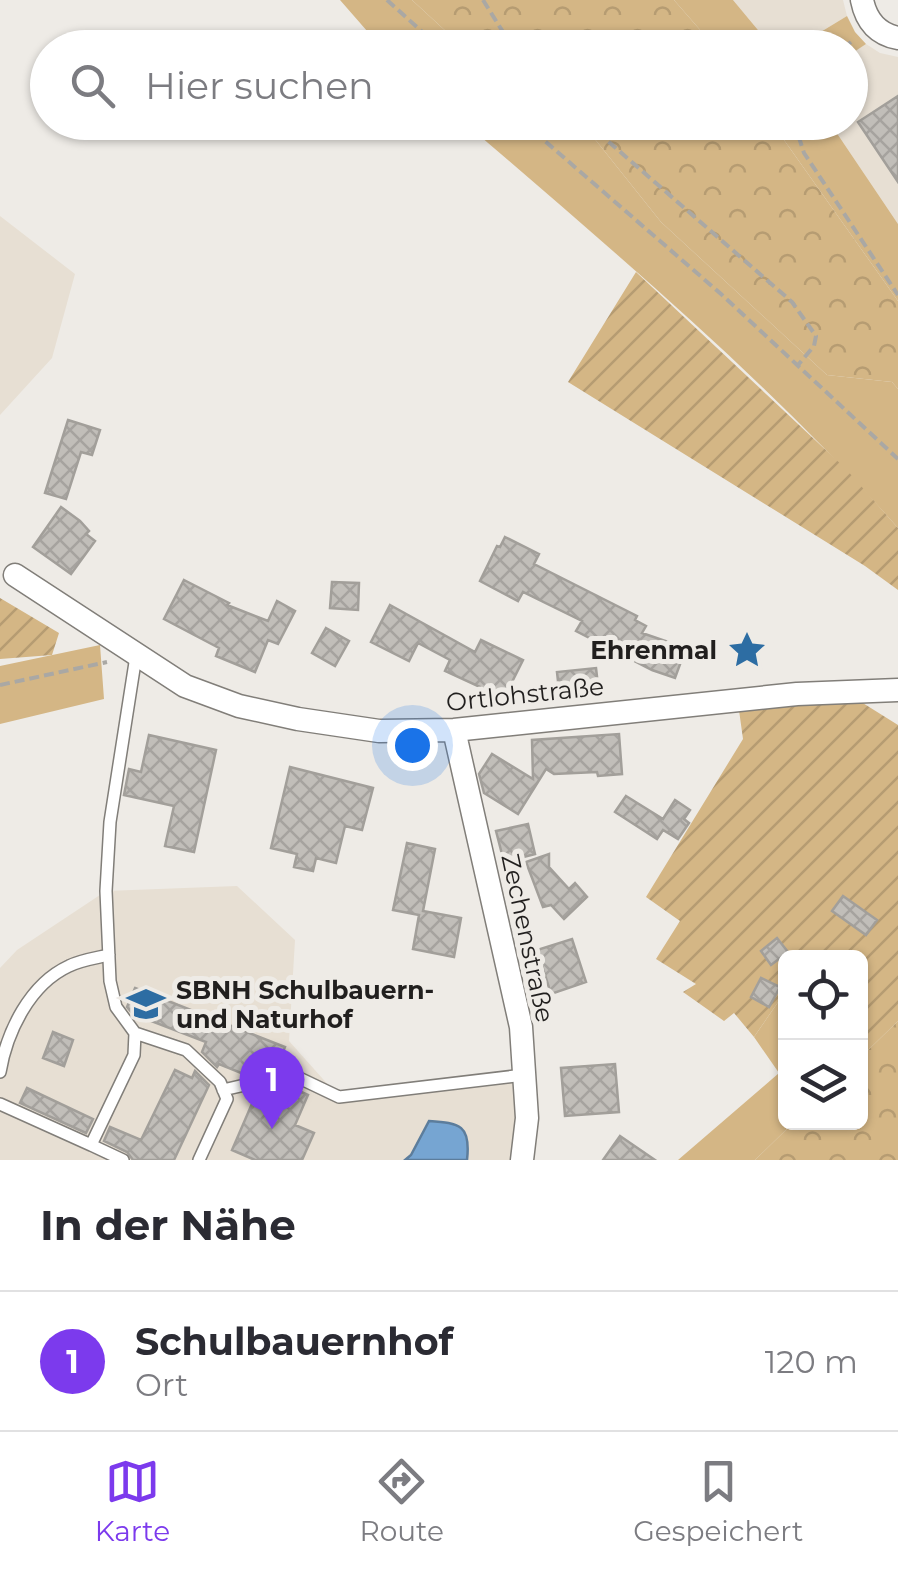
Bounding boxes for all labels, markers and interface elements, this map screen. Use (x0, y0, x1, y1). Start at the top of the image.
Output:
search box (30, 30, 868, 140)
icon: search (65, 58, 120, 113)
text: Hier suchen (145, 62, 374, 109)
place icon: Ehrenmal (726, 629, 768, 671)
place label: Ehrenmal (590, 635, 717, 665)
street label: Ortlohstraße (444, 671, 606, 717)
your location (387, 720, 438, 771)
street label: Zechenstraße (495, 851, 561, 1025)
map controls (778, 950, 868, 1130)
button: locate (778, 950, 868, 1040)
place label: SBNH Schulbauern- und Naturhof (176, 975, 434, 1034)
school or university icon: SBNH Schulbauern- und Naturhof (125, 983, 167, 1025)
button: layers (778, 1040, 868, 1130)
pin: 1 (240, 1046, 304, 1129)
text: In der Nähe (40, 1199, 296, 1251)
text: Schulbauernhof (135, 1318, 453, 1365)
text: 1 (66, 1342, 79, 1381)
text: 120 m (765, 1342, 858, 1381)
text: Ort (135, 1365, 188, 1404)
tab: Karte (95, 1454, 170, 1548)
tab: Route (359, 1454, 444, 1548)
tab: Gespeichert (633, 1454, 803, 1548)

